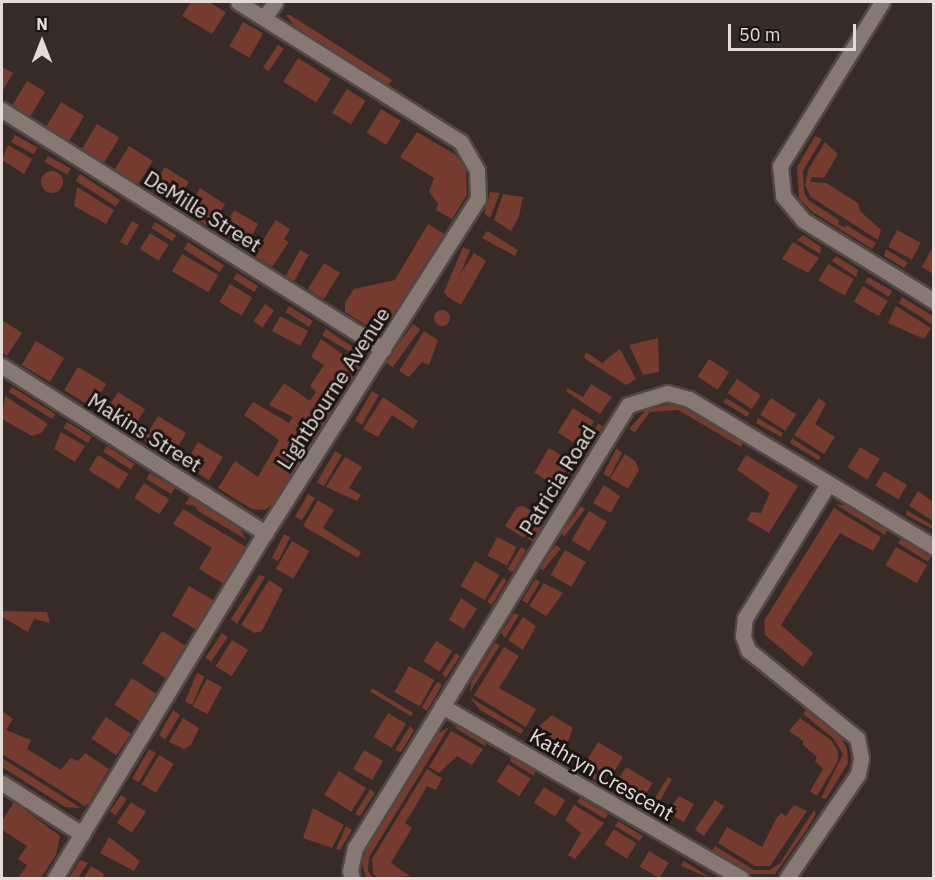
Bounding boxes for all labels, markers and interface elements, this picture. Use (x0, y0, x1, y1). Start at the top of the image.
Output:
north arrow (12, 12, 72, 72)
scale bar (731, 12, 858, 50)
text: N (36, 14, 48, 34)
text: 50 m (739, 23, 781, 46)
street label: DeMille Street (140, 165, 266, 257)
street label: Lightbourne Avenue (271, 302, 395, 474)
street label: Makins Street (83, 387, 207, 477)
street label: Patricia Road (513, 421, 601, 539)
street label: Kathryn Crescent (525, 722, 679, 826)

